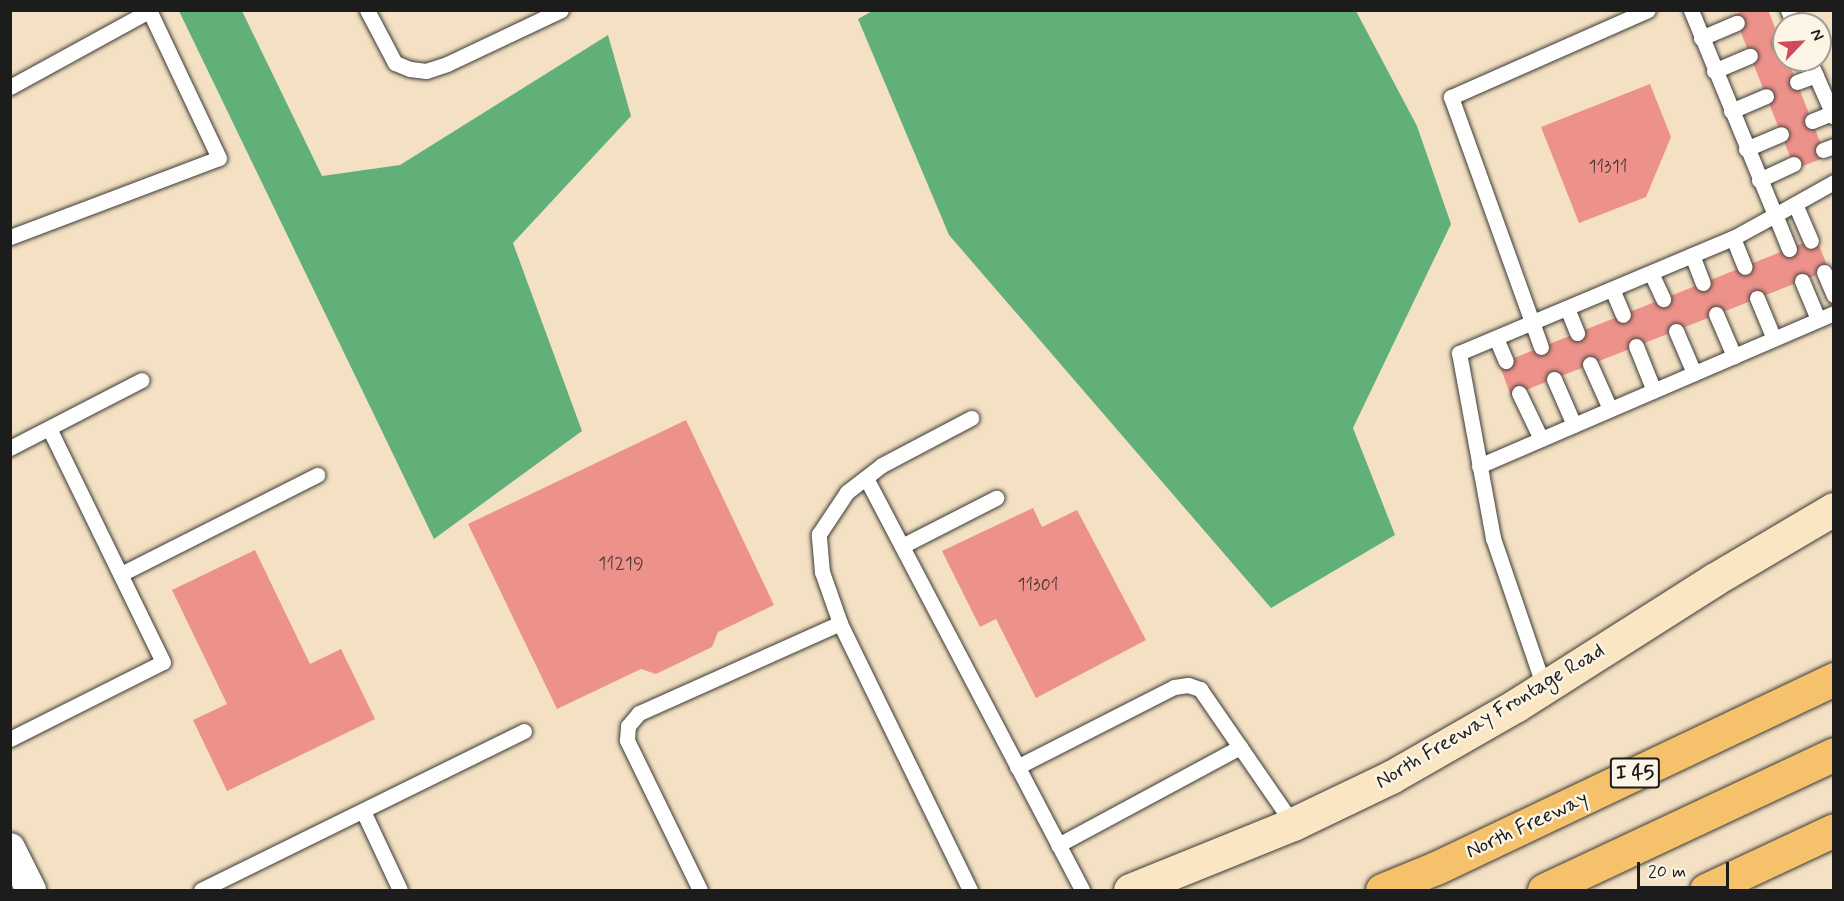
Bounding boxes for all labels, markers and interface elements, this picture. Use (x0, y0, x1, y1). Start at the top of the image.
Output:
north arrow (1772, 12, 1832, 72)
text: N (1805, 26, 1829, 44)
house number: 11311 (1589, 156, 1627, 178)
house number: 11219 (598, 553, 644, 575)
house number: 11301 (1018, 574, 1058, 596)
street label: North Freeway Frontage Road (1371, 638, 1609, 794)
road number: I 45 (1610, 756, 1660, 790)
street label: North Freeway (1462, 786, 1592, 864)
scale bar (1640, 850, 1732, 888)
text: 20 m (1648, 860, 1686, 884)

